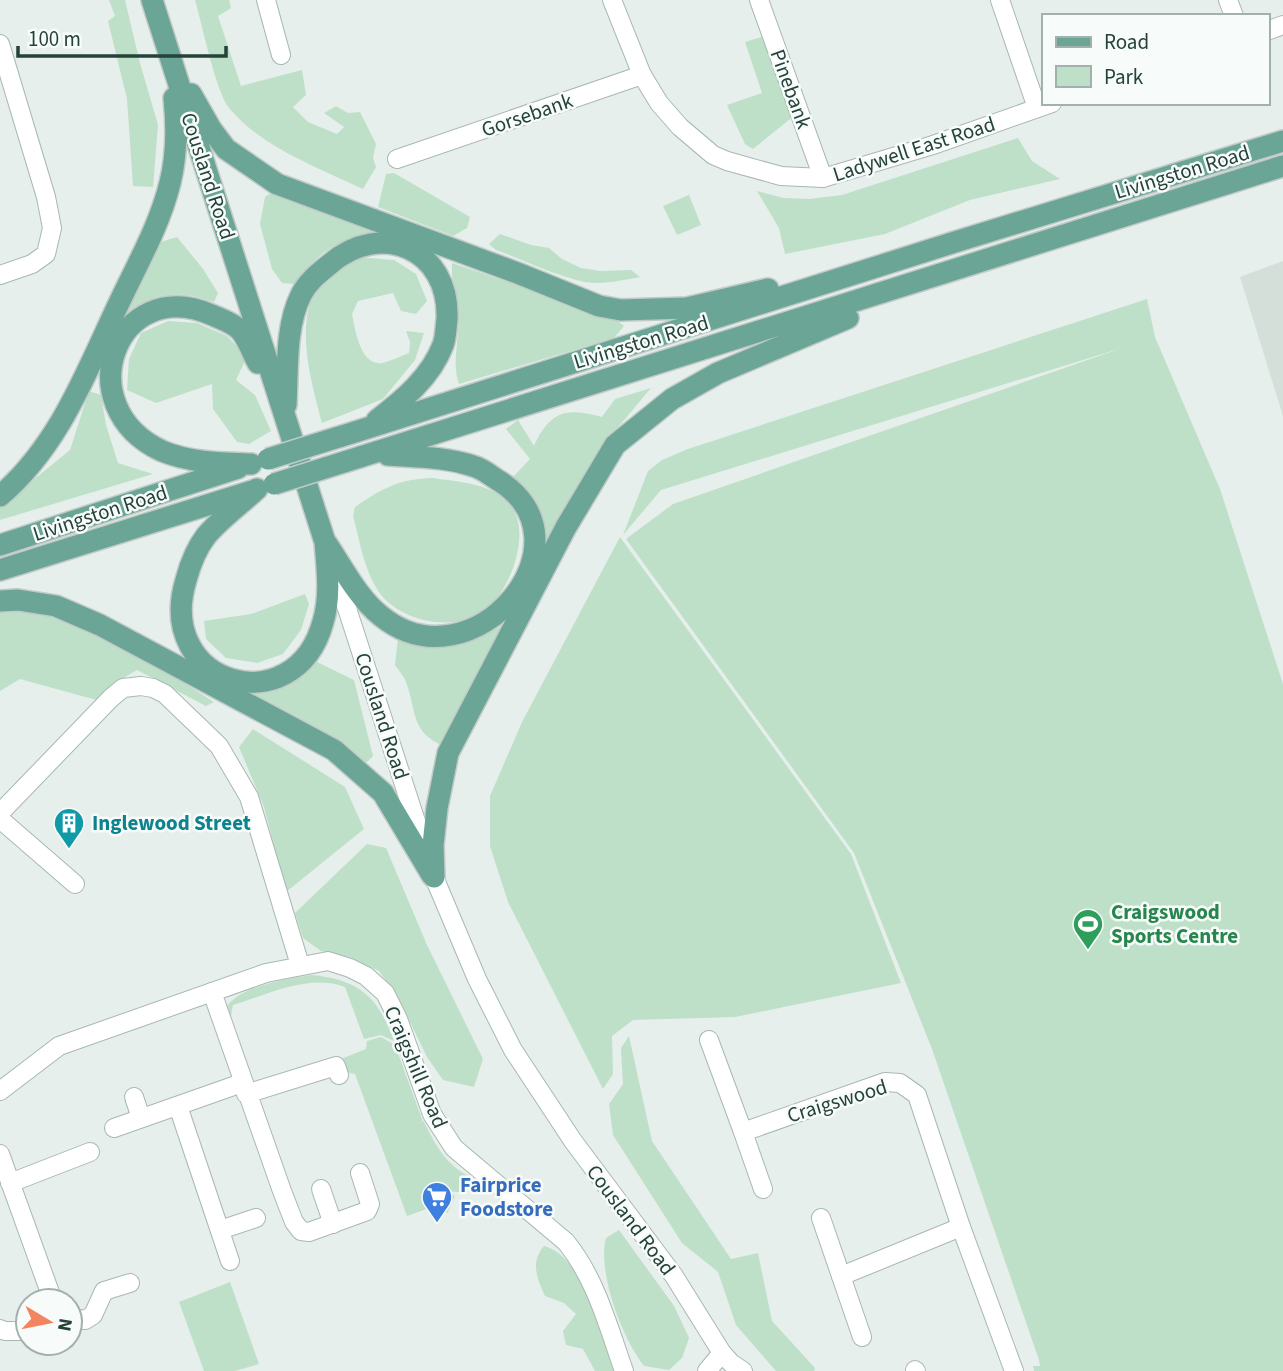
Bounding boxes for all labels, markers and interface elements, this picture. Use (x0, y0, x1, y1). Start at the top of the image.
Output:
scale bar (18, 14, 226, 58)
legend (1042, 14, 1269, 105)
text: 100 m (28, 24, 81, 54)
text: Road (1104, 27, 1149, 57)
street label: Pinebank (763, 45, 819, 134)
text: Park (1104, 62, 1144, 92)
street label: Gorsebank (477, 85, 577, 145)
street label: Cousland Road (173, 109, 243, 243)
street label: Ladywell East Road (829, 109, 999, 189)
street label: Livingston Road (1111, 137, 1253, 207)
street label: Livingston Road (570, 307, 712, 377)
street label: Livingston Road (29, 477, 171, 549)
street label: Cousland Road (347, 649, 417, 783)
building icon: Inglewood Street (52, 806, 86, 850)
place label: Inglewood Street (92, 808, 251, 838)
place label: Craigswood Sports Centre (1111, 897, 1238, 951)
sports icon: Craigswood Sports Centre (1071, 907, 1105, 951)
street label: Craigshill Road (377, 1001, 455, 1133)
street label: Craigswood (783, 1072, 891, 1130)
street label: Cousland Road (579, 1158, 683, 1282)
place label: Fairprice Foodstore (460, 1170, 553, 1224)
supermarket icon: Fairprice Foodstore (420, 1180, 454, 1224)
north arrow (14, 1287, 84, 1357)
text: N (50, 1316, 79, 1333)

